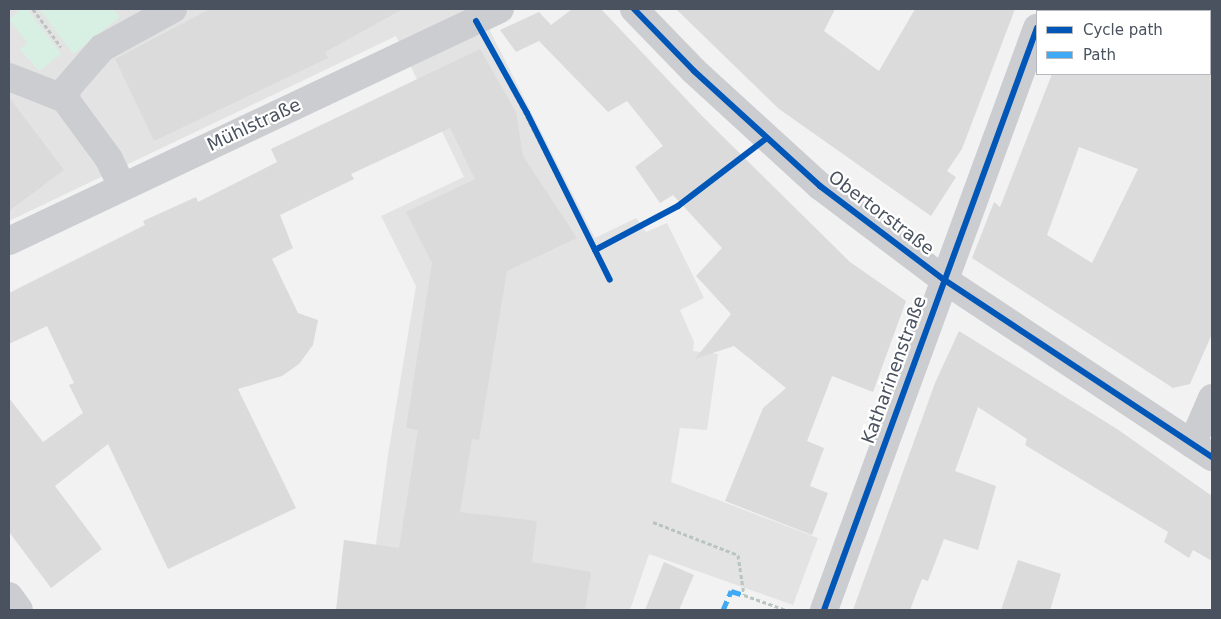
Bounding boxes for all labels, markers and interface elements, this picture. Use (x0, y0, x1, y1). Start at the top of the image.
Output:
legend (1036, 10, 1211, 75)
text: Cycle path (1083, 21, 1163, 39)
text: Path (1083, 46, 1116, 64)
street label: Mühlstraße (204, 94, 304, 156)
street label: Obertorstraße (824, 166, 938, 260)
street label: Katharinenstraße (857, 293, 931, 447)

